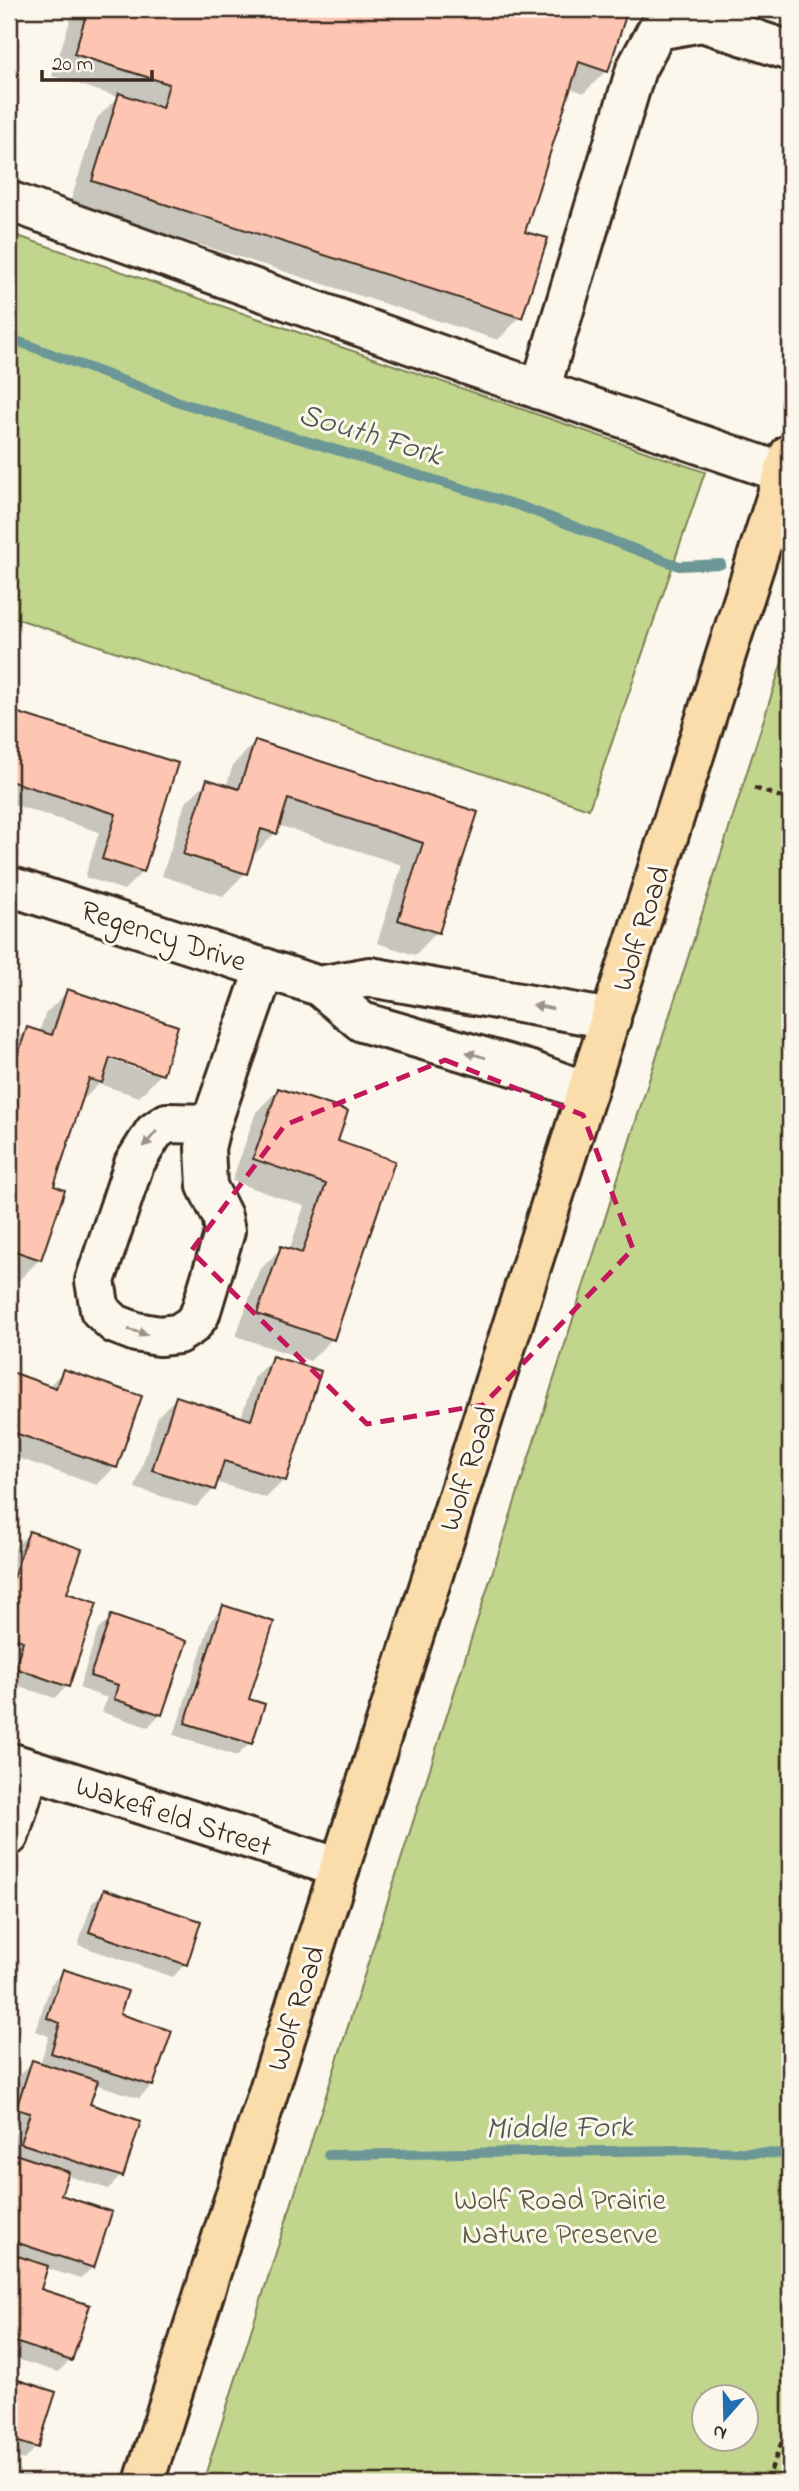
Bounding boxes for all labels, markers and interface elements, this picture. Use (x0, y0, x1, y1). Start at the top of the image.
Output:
scale bar (42, 38, 152, 82)
text: 20 m (52, 50, 93, 80)
water label: South Fork (292, 392, 449, 481)
street label: Wolf Road (602, 860, 684, 997)
street label: Regency Drive (75, 890, 252, 986)
one-way arrow (532, 1001, 554, 1012)
one-way arrow (464, 1049, 486, 1060)
one-way arrow (142, 1130, 157, 1148)
one-way arrow (128, 1327, 149, 1337)
street label: Wolf Road (429, 1400, 511, 1537)
street label: Wakefield Street (69, 1765, 277, 1870)
street label: Wolf Road (257, 1940, 339, 2077)
water label: Middle Fork (485, 2105, 635, 2154)
park label: Wolf Road Prairie Nature Preserve (454, 2180, 666, 2258)
north arrow (690, 2382, 760, 2452)
text: N (709, 2417, 731, 2447)

